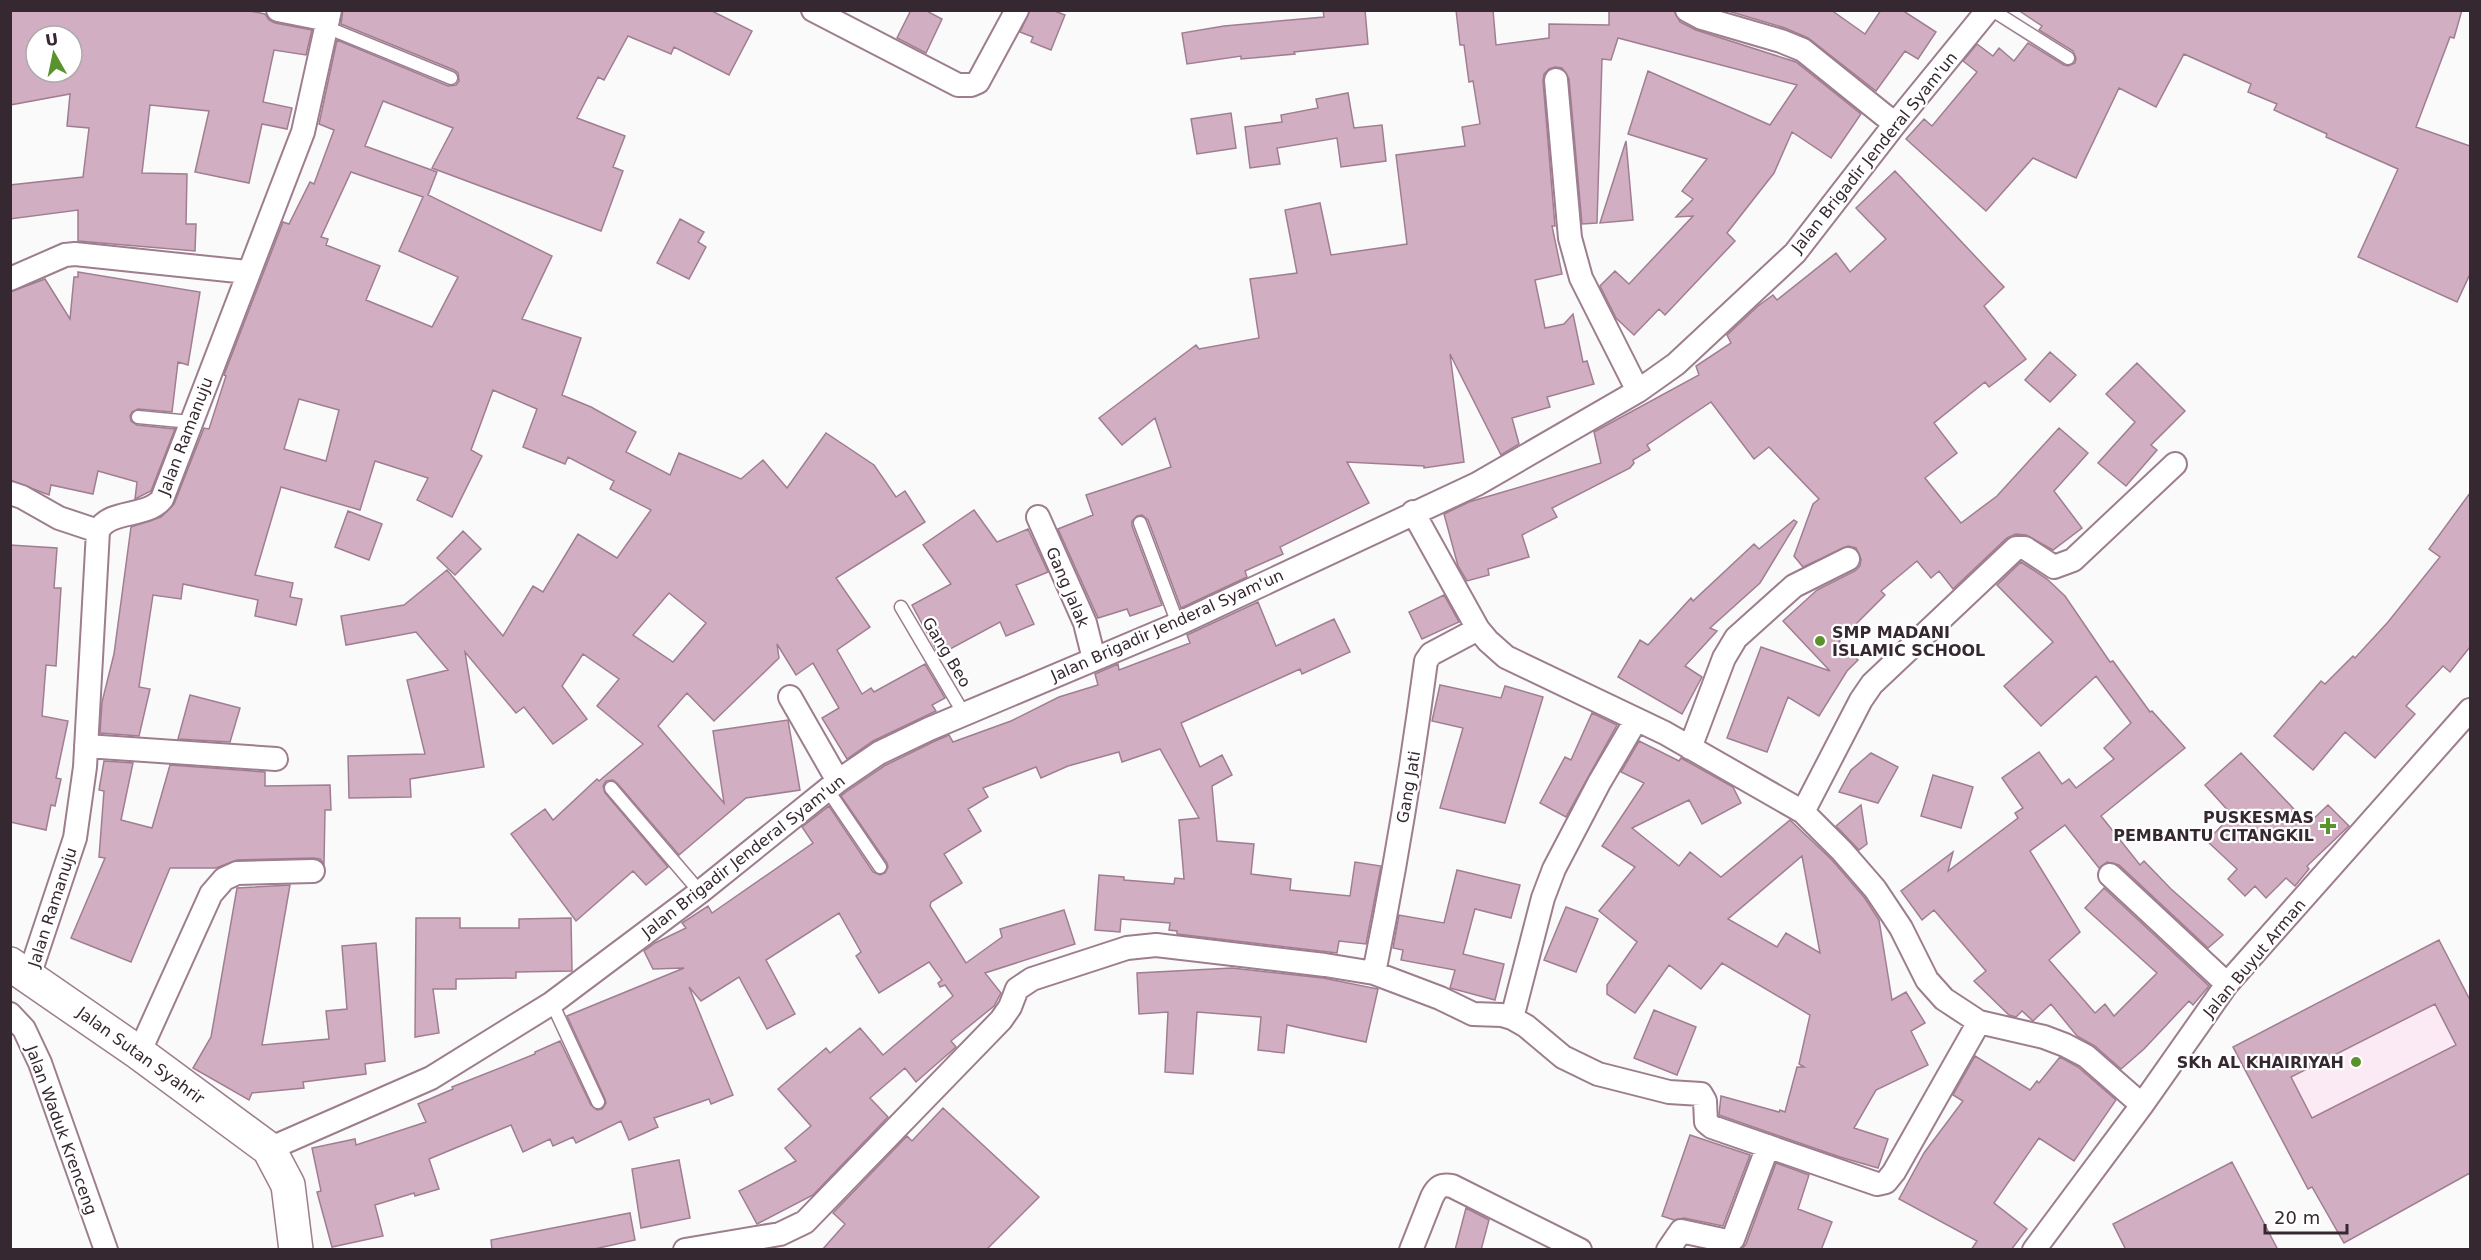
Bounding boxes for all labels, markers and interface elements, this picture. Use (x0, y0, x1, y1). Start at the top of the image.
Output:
north arrow (24, 24, 84, 84)
text: U (44, 29, 60, 50)
street label: Jalan Brigadir Jenderal Syam'un (1787, 48, 1961, 257)
street label: Jalan Ramanuju (154, 375, 217, 499)
street label: Gang Jalak (1042, 544, 1093, 631)
street label: Jalan Brigadir Jenderal Syam'un (1047, 565, 1286, 686)
street label: Gang Beo (918, 614, 975, 691)
place label: SMP MADANI ISLAMIC SCHOOL (1832, 623, 1985, 660)
marker: SMP MADANI ISLAMIC SCHOOL (1813, 634, 1827, 648)
street label: Gang Jati (1393, 750, 1424, 825)
street label: Jalan Brigadir Jenderal Syam'un (637, 771, 849, 942)
place label: PUSKESMAS PEMBANTU CITANGKIL (2113, 808, 2314, 845)
marker: PUSKESMAS PEMBANTU CITANGKIL (2319, 817, 2337, 835)
street label: Jalan Ramanuju (24, 845, 81, 970)
street label: Jalan Buyut Arman (2199, 895, 2310, 1022)
street label: Jalan Sutan Syahrir (73, 1002, 208, 1108)
street label: Jalan Waduk Krenceng (22, 1042, 101, 1217)
place label: SKh AL KHAIRIYAH (2177, 1053, 2344, 1072)
marker: SKh AL KHAIRIYAH (2349, 1055, 2363, 1069)
scale bar (2265, 1197, 2348, 1235)
text: 20 m (2274, 1207, 2320, 1228)

